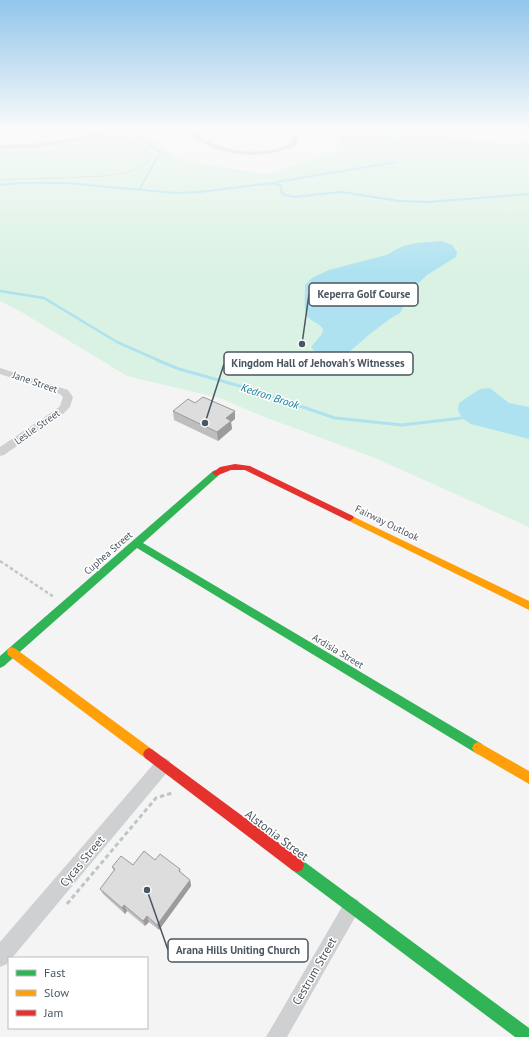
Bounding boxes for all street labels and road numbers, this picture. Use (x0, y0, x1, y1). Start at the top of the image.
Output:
street label: Jane Street (10, 368, 60, 396)
street label: Leslie Street (12, 406, 63, 447)
street label: Fairway Outlook (353, 502, 421, 544)
street label: Cuphea Street (81, 528, 135, 578)
street label: Ardisia Street (310, 631, 366, 672)
street label: Alstonia Street (242, 806, 312, 864)
street label: Cycas Street (56, 832, 108, 890)
street label: Cestrum Street (289, 934, 339, 1008)

